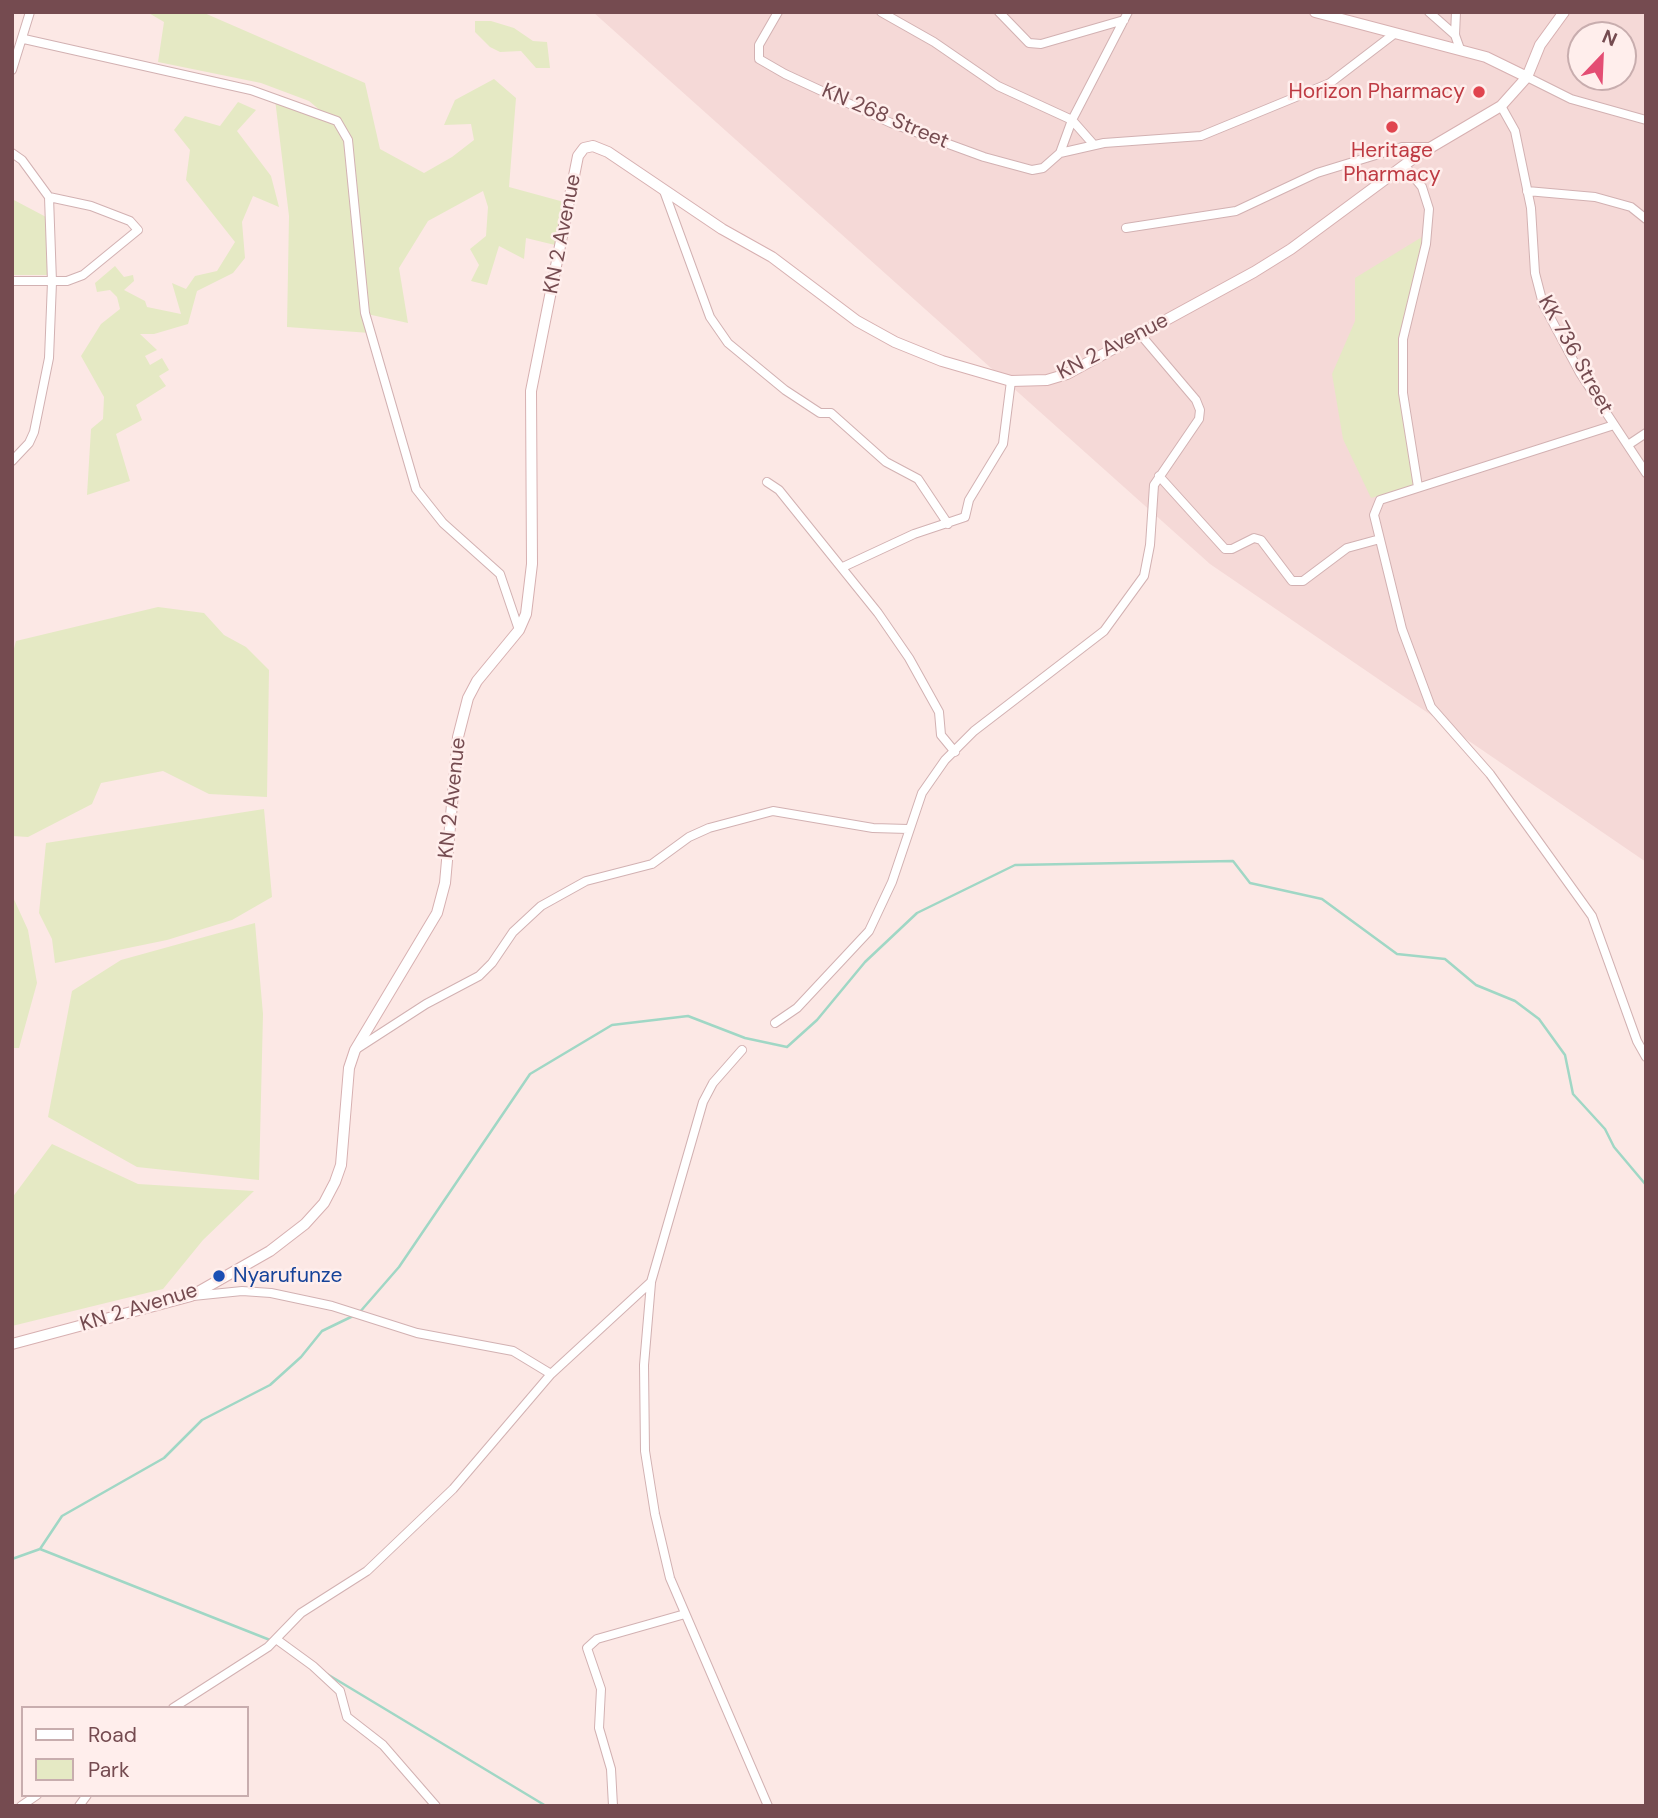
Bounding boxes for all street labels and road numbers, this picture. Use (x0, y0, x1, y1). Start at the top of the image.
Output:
street label: KN 268 Street (818, 79, 952, 155)
street label: KN 2 Avenue (539, 172, 587, 296)
street label: KK 736 Street (1532, 291, 1618, 419)
street label: KN 2 Avenue (1053, 308, 1173, 386)
street label: KN 2 Avenue (434, 736, 472, 860)
street label: KN 2 Avenue (77, 1278, 201, 1338)

